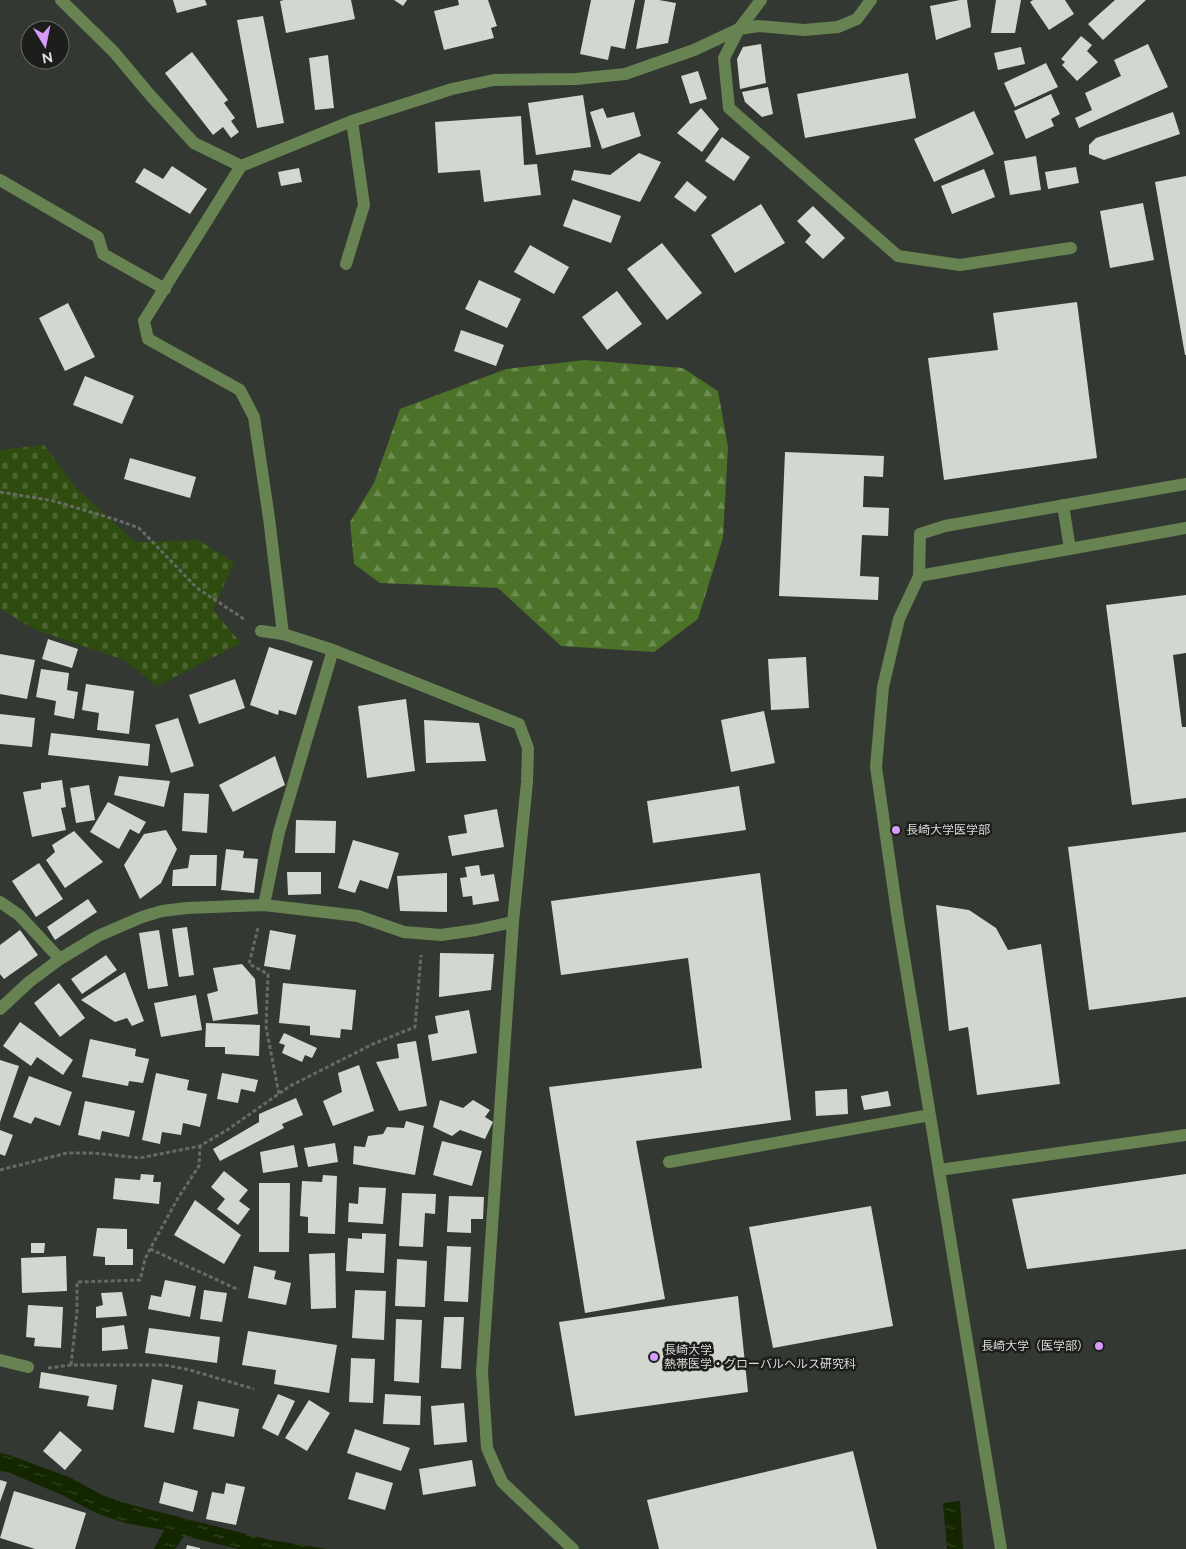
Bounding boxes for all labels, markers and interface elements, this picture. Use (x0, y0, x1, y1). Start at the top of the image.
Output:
north arrow (20, 20, 70, 70)
text: N (41, 49, 54, 67)
place label: 長崎大学医学部 (906, 823, 990, 837)
marker: 長崎大学医学部 (890, 824, 902, 836)
place label: 長崎大学（医学部） (981, 1339, 1089, 1353)
marker: 長崎大学（医学部） (1093, 1340, 1105, 1352)
place label: 長崎大学 熱帯医学・グローバルヘルス研究科 (664, 1343, 856, 1371)
marker: 長崎大学 熱帯医学・グローバルヘルス研究科 (648, 1351, 660, 1363)

